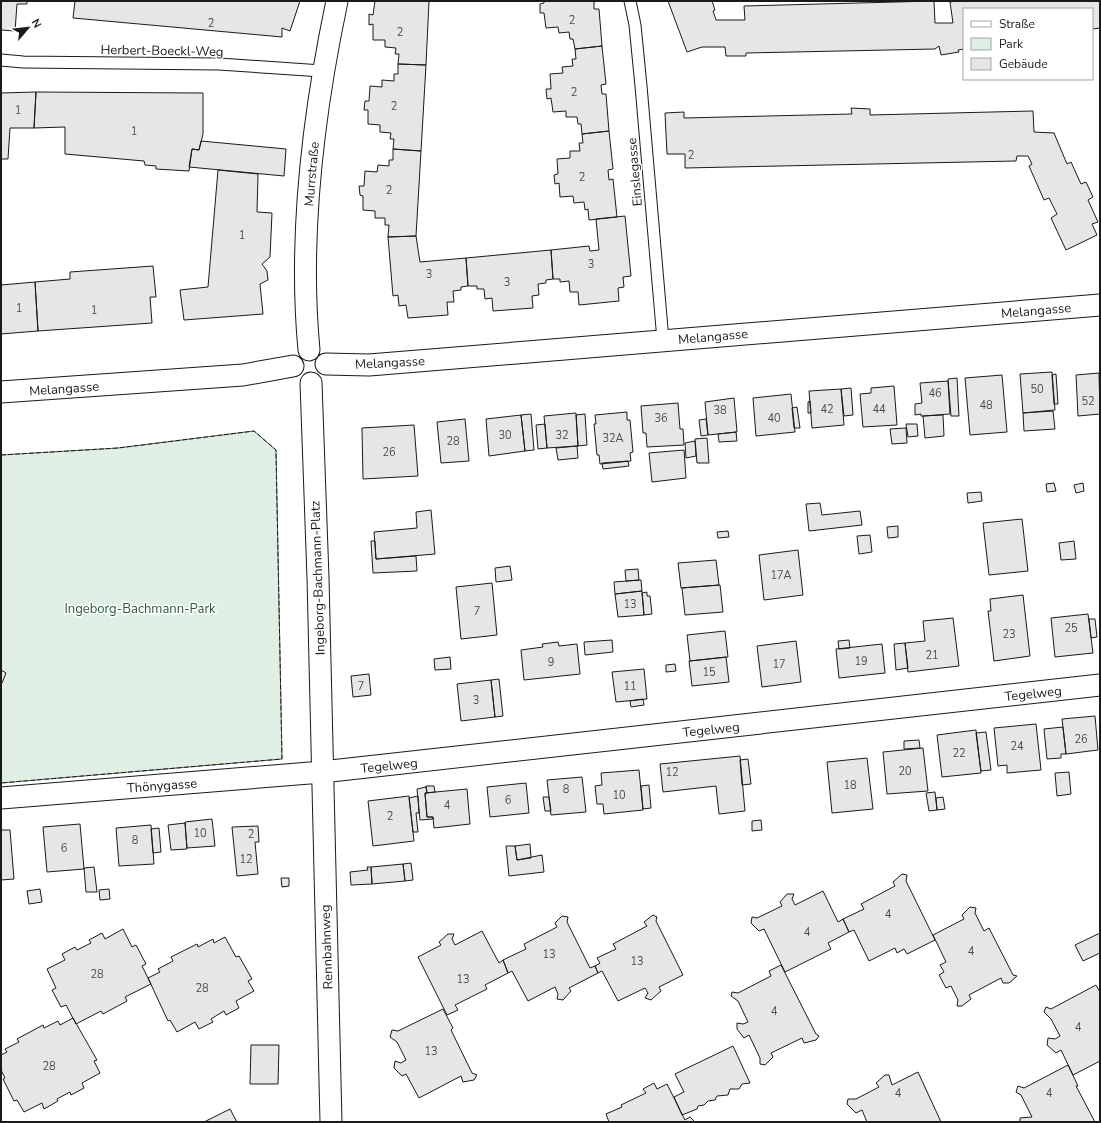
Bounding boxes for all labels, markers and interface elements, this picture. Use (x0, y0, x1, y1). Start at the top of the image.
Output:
north arrow (8, 8, 48, 48)
legend (963, 8, 1093, 80)
house number: 2 (569, 13, 575, 28)
text: N (28, 16, 45, 31)
house number: 2 (208, 16, 214, 31)
text: Straße (999, 16, 1035, 32)
house number: 2 (397, 25, 403, 40)
text: Park (999, 36, 1024, 52)
street label: Herbert-Boeckl-Weg (100, 41, 224, 61)
text: Gebäude (999, 56, 1048, 72)
house number: 2 (571, 85, 577, 100)
house number: 2 (391, 99, 397, 114)
house number: 1 (15, 103, 21, 118)
house number: 1 (131, 124, 137, 139)
street label: Einslegasse (623, 137, 647, 207)
street label: Murrstraße (300, 141, 324, 207)
house number: 2 (688, 148, 694, 163)
house number: 2 (579, 170, 585, 185)
house number: 2 (386, 183, 392, 198)
house number: 1 (239, 228, 245, 243)
house number: 3 (588, 257, 594, 272)
house number: 3 (426, 267, 432, 282)
house number: 3 (504, 275, 510, 290)
street label: Melangasse (1000, 299, 1072, 323)
house number: 1 (16, 301, 22, 316)
house number: 1 (91, 303, 97, 318)
street label: Melangasse (677, 325, 749, 349)
street label: Melangasse (355, 352, 426, 374)
street label: Melangasse (28, 378, 100, 400)
house number: 50 (1030, 382, 1044, 397)
house number: 46 (928, 386, 942, 401)
house number: 52 (1081, 394, 1095, 409)
house number: 48 (979, 398, 993, 413)
house number: 42 (820, 402, 834, 417)
house number: 44 (872, 402, 886, 417)
house number: 38 (713, 403, 727, 418)
house number: 36 (654, 411, 668, 426)
house number: 40 (767, 411, 781, 426)
house number: 30 (498, 428, 512, 443)
house number: 32 (555, 428, 569, 443)
house number: 32A (602, 431, 624, 446)
house number: 28 (446, 434, 460, 449)
house number: 26 (382, 445, 396, 460)
street label: Ingeborg-Bachmann-Platz (306, 500, 330, 656)
house number: 17A (770, 568, 792, 583)
house number: 13 (623, 597, 637, 612)
park label: Ingeborg-Bachmann-Park (64, 600, 216, 618)
house number: 7 (474, 604, 480, 619)
house number: 25 (1064, 621, 1078, 636)
house number: 23 (1002, 627, 1016, 642)
house number: 21 (925, 648, 939, 663)
house number: 19 (854, 654, 868, 669)
house number: 9 (548, 655, 554, 670)
house number: 17 (772, 657, 786, 672)
house number: 15 (702, 665, 716, 680)
house number: 7 (358, 679, 364, 694)
house number: 11 (623, 679, 637, 694)
street label: Tegelweg (1004, 682, 1063, 706)
house number: 3 (473, 693, 479, 708)
street label: Tegelweg (682, 718, 741, 742)
house number: 26 (1074, 732, 1088, 747)
house number: 24 (1010, 739, 1024, 754)
house number: 22 (952, 746, 966, 761)
street label: Tegelweg (360, 754, 419, 778)
house number: 20 (898, 764, 912, 779)
house number: 12 (665, 765, 679, 780)
street label: Thönygasse (126, 775, 198, 797)
house number: 18 (843, 778, 857, 793)
house number: 8 (563, 782, 570, 797)
house number: 10 (612, 788, 626, 803)
house number: 6 (505, 793, 512, 808)
house number: 4 (444, 798, 451, 813)
house number: 2 (387, 809, 393, 824)
house number: 10 (193, 826, 207, 841)
house number: 2 (248, 827, 254, 842)
house number: 8 (132, 833, 139, 848)
house number: 6 (61, 841, 68, 856)
house number: 12 (239, 852, 253, 867)
street label: Rennbahnweg (317, 904, 337, 990)
house number: 4 (885, 907, 892, 922)
house number: 4 (804, 925, 811, 940)
house number: 4 (968, 944, 975, 959)
house number: 13 (542, 947, 556, 962)
house number: 13 (630, 954, 644, 969)
house number: 28 (90, 967, 104, 982)
house number: 13 (456, 972, 470, 987)
house number: 28 (195, 981, 209, 996)
house number: 4 (771, 1004, 778, 1019)
house number: 4 (1075, 1020, 1082, 1035)
house number: 13 (424, 1044, 438, 1059)
house number: 28 (42, 1059, 56, 1074)
house number: 4 (895, 1086, 902, 1101)
house number: 4 (1046, 1086, 1053, 1101)

